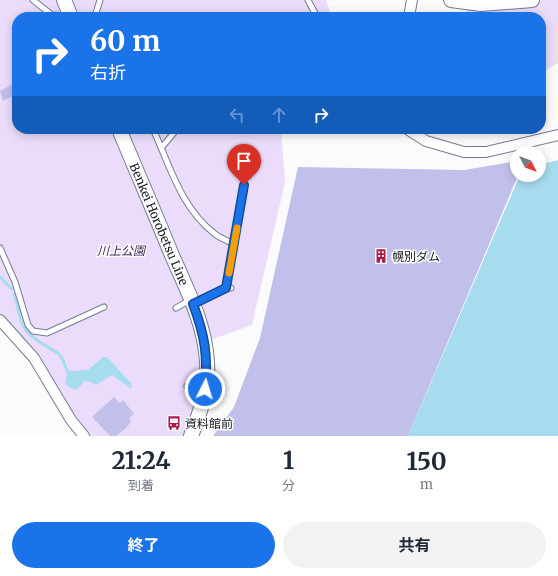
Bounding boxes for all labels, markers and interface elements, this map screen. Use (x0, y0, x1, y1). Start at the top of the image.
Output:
text: 60 m (90, 23, 160, 59)
icon: right (24, 28, 76, 80)
text: 右折 (90, 61, 126, 84)
icon: left (226, 104, 248, 126)
icon: ahead (268, 104, 290, 126)
icon: right (310, 104, 332, 126)
pin (227, 144, 261, 185)
north arrow (510, 146, 546, 182)
map controls (510, 146, 546, 182)
icon: arrive (233, 150, 255, 172)
street label: Benkei Horobetsu Line (126, 161, 192, 287)
park label: 川上公園 (97, 243, 147, 258)
building icon: 幌別ダム (373, 248, 389, 264)
place label: 幌別ダム (392, 249, 440, 264)
position arrow (184, 368, 226, 410)
bus stop icon: 資料館前 (166, 415, 182, 431)
place label: 資料館前 (185, 416, 233, 431)
text: 21:24 (111, 445, 171, 476)
text: 1 (283, 445, 294, 476)
text: 150 (406, 446, 447, 477)
text: m (420, 476, 433, 493)
text: 到着 (128, 477, 154, 494)
text: 分 (282, 477, 295, 494)
button: 終了 (12, 522, 275, 568)
button: 共有 (283, 522, 546, 568)

